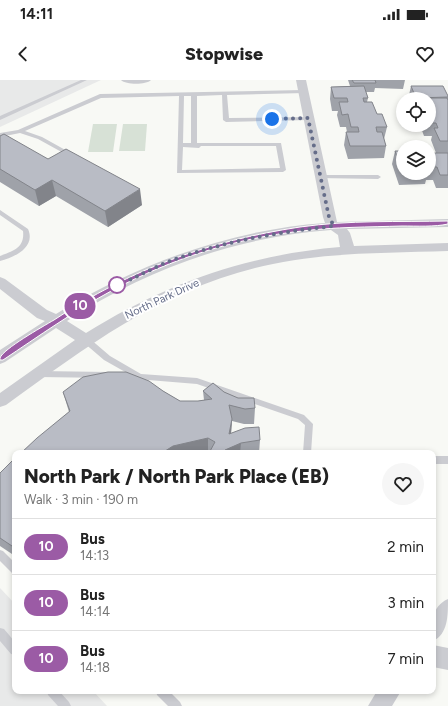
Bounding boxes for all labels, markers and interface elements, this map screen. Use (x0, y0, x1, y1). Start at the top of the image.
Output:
text: 14:11 (20, 5, 53, 23)
icon: back (12, 43, 34, 65)
text: Stopwise (185, 43, 263, 65)
icon: heart (414, 43, 436, 65)
map controls (396, 92, 436, 180)
button: locate (396, 92, 436, 132)
your location (262, 109, 282, 129)
button: layers (396, 140, 436, 180)
unlabelled marker (108, 276, 126, 294)
street label: North Park Drive (123, 276, 201, 322)
line badge: 10 (62, 293, 98, 319)
text: 10 (73, 297, 87, 314)
button: heart (382, 463, 424, 505)
text: North Park / North Park Place (EB) (24, 465, 329, 488)
text: Walk · 3 min · 190 m (24, 492, 138, 507)
text: Bus (80, 530, 105, 548)
text: 10 (39, 538, 53, 555)
text: 2 min (387, 538, 424, 556)
text: 14:13 (80, 548, 109, 563)
text: Bus (80, 586, 105, 604)
text: 10 (39, 594, 53, 611)
text: 3 min (388, 594, 424, 612)
text: 14:14 (80, 604, 110, 619)
text: Bus (80, 642, 105, 660)
text: 10 (39, 650, 53, 667)
text: 7 min (388, 650, 424, 668)
text: 14:18 (80, 660, 110, 675)

